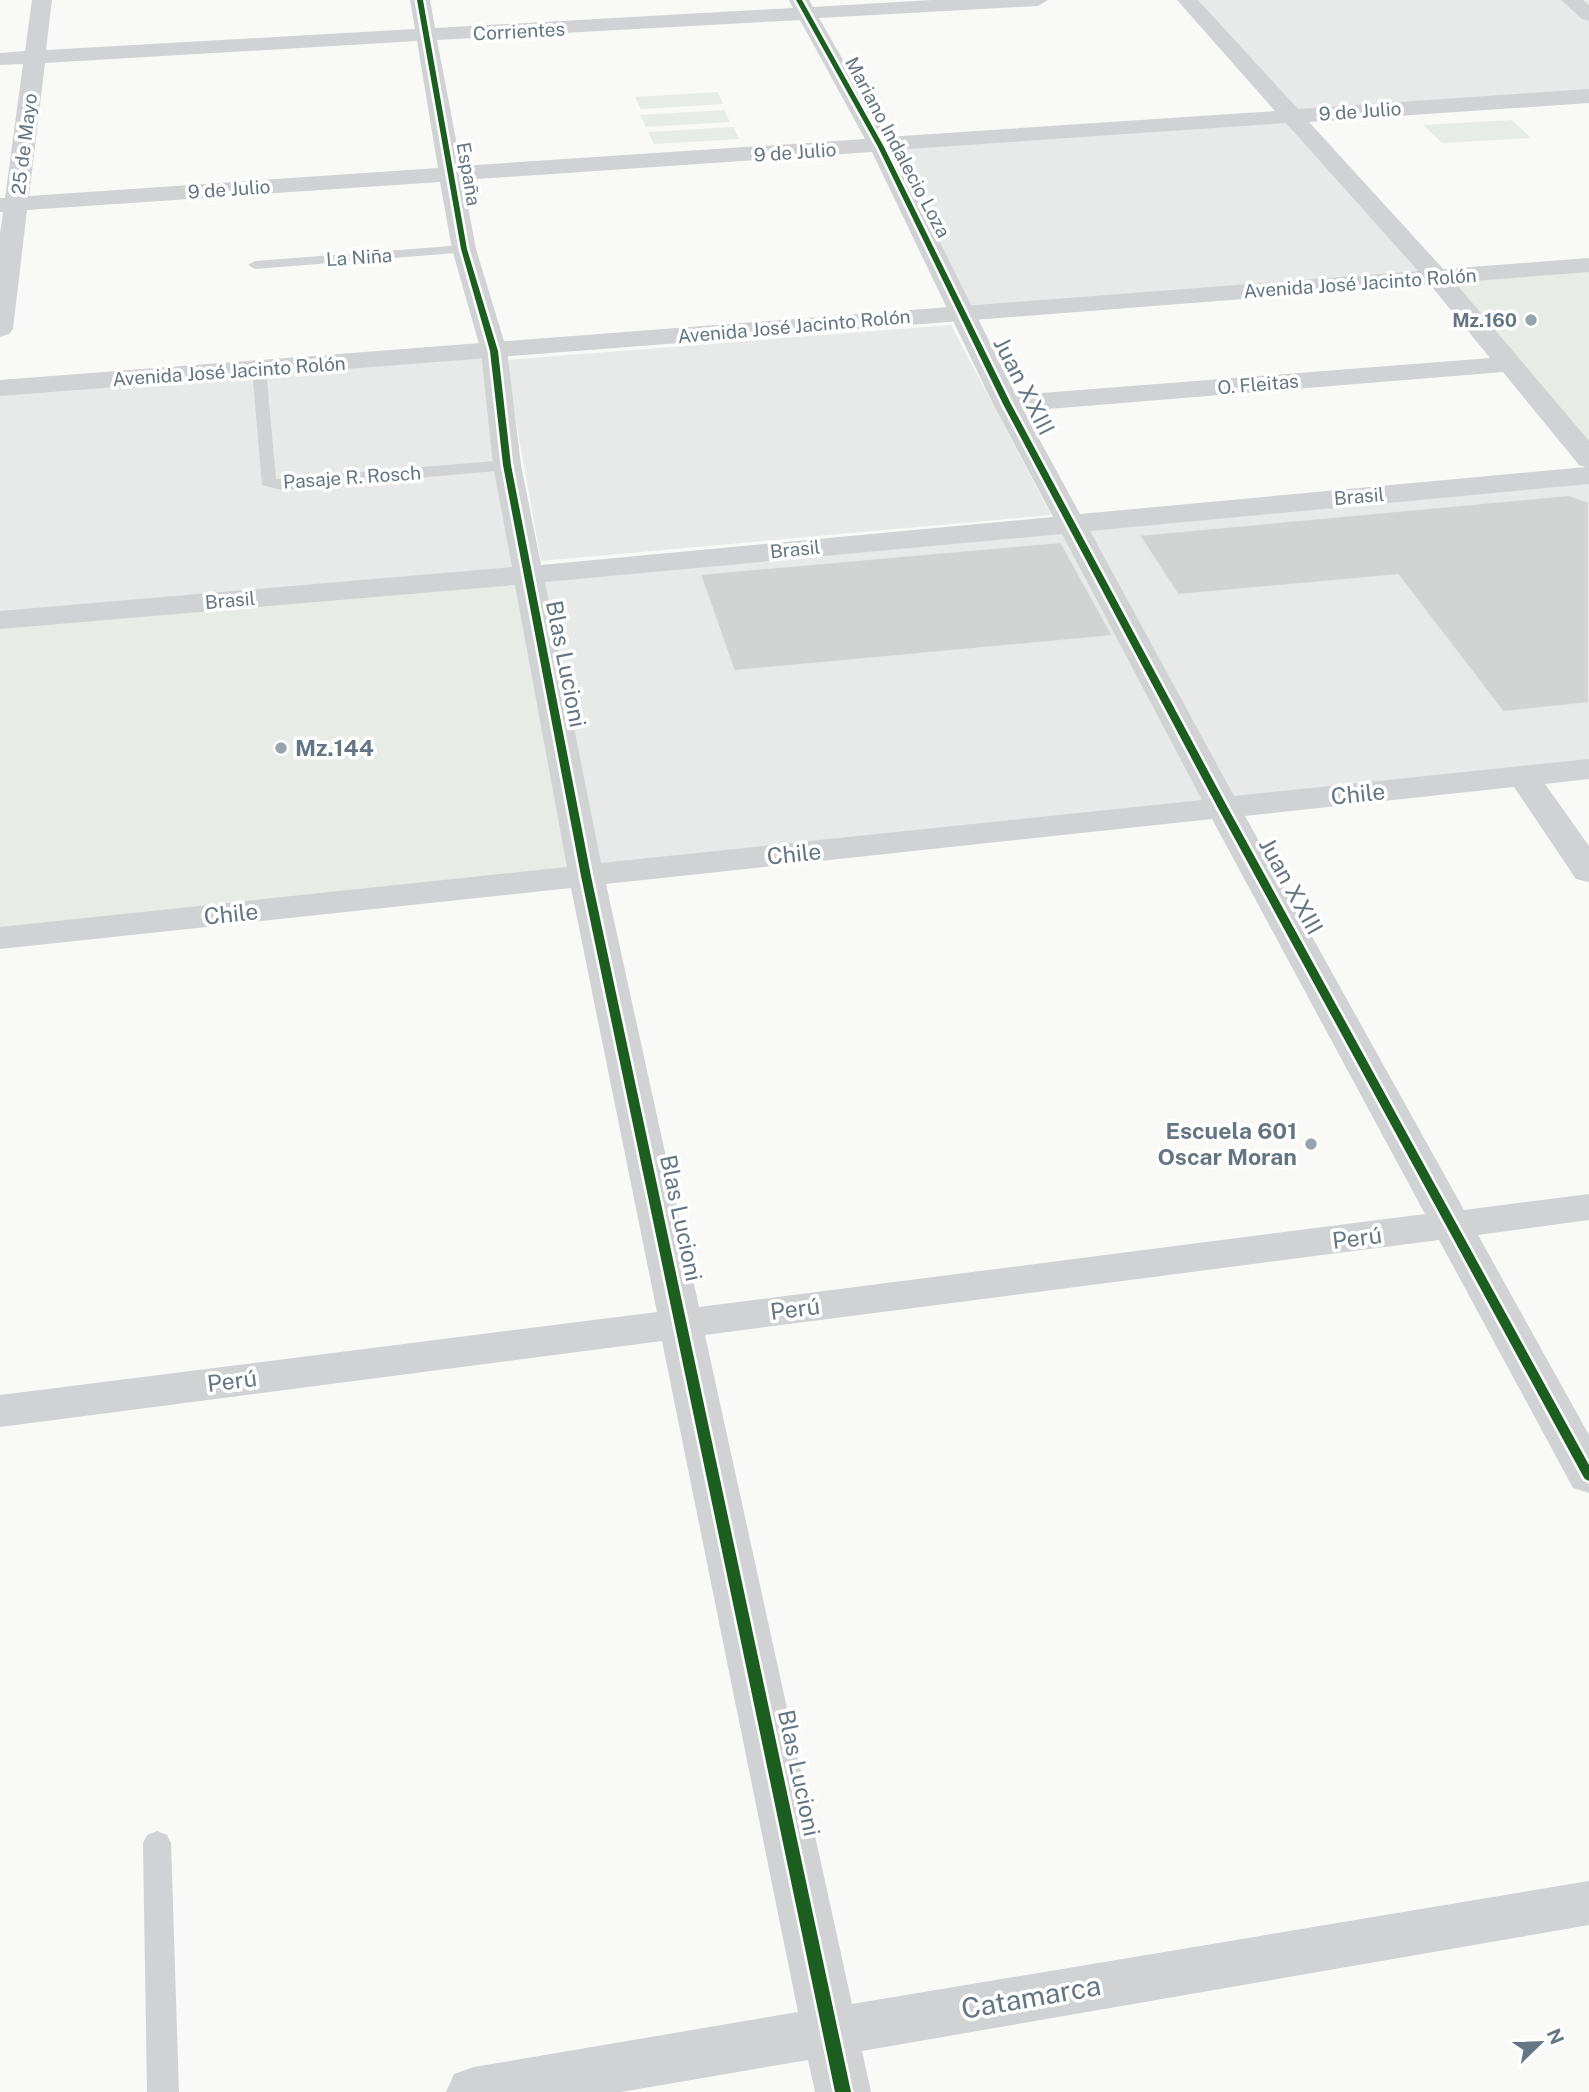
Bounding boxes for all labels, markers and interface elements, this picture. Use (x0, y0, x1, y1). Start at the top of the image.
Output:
street label: Corrientes (472, 18, 566, 44)
street label: Mariano Indalecio Loza (841, 53, 955, 241)
street label: 25 de Mayo (7, 92, 41, 196)
street label: 9 de Julio (1318, 97, 1402, 125)
street label: 9 de Julio (753, 138, 837, 166)
street label: España (453, 140, 485, 208)
street label: 9 de Julio (187, 175, 271, 203)
street label: La Niña (325, 244, 393, 270)
street label: Avenida José Jacinto Rolón (1243, 264, 1477, 302)
street label: Avenida José Jacinto Rolón (677, 305, 911, 347)
place label: Mz.160 (1452, 309, 1517, 331)
marker: Mz.160 (1523, 312, 1539, 328)
street label: Juan XXIII (988, 332, 1061, 439)
street label: Avenida José Jacinto Rolón (112, 352, 346, 390)
street label: O. Fleitas (1217, 369, 1299, 399)
street label: Pasaje R. Rosch (282, 461, 422, 493)
street label: Brasil (1333, 483, 1385, 509)
street label: Brasil (769, 535, 821, 563)
street label: Brasil (204, 587, 256, 613)
street label: Blas Lucioni (541, 598, 592, 730)
place label: Mz.144 (295, 734, 374, 761)
marker: Mz.144 (273, 740, 289, 756)
street label: Chile (1330, 777, 1386, 810)
street label: Juan XXIII (1254, 833, 1329, 939)
street label: Chile (766, 837, 822, 870)
street label: Chile (203, 897, 259, 930)
place label: Escuela 601 Oscar Moran (1158, 1117, 1297, 1170)
marker: Escuela 601 Oscar Moran (1303, 1136, 1319, 1152)
street label: Blas Lucioni (655, 1152, 708, 1284)
street label: Perú (1331, 1221, 1383, 1254)
street label: Perú (769, 1292, 821, 1325)
street label: Perú (206, 1364, 258, 1397)
street label: Blas Lucioni (773, 1707, 826, 1839)
street label: Catamarca (959, 1968, 1103, 2025)
north arrow (1505, 2008, 1575, 2078)
text: N (1543, 2025, 1569, 2047)

